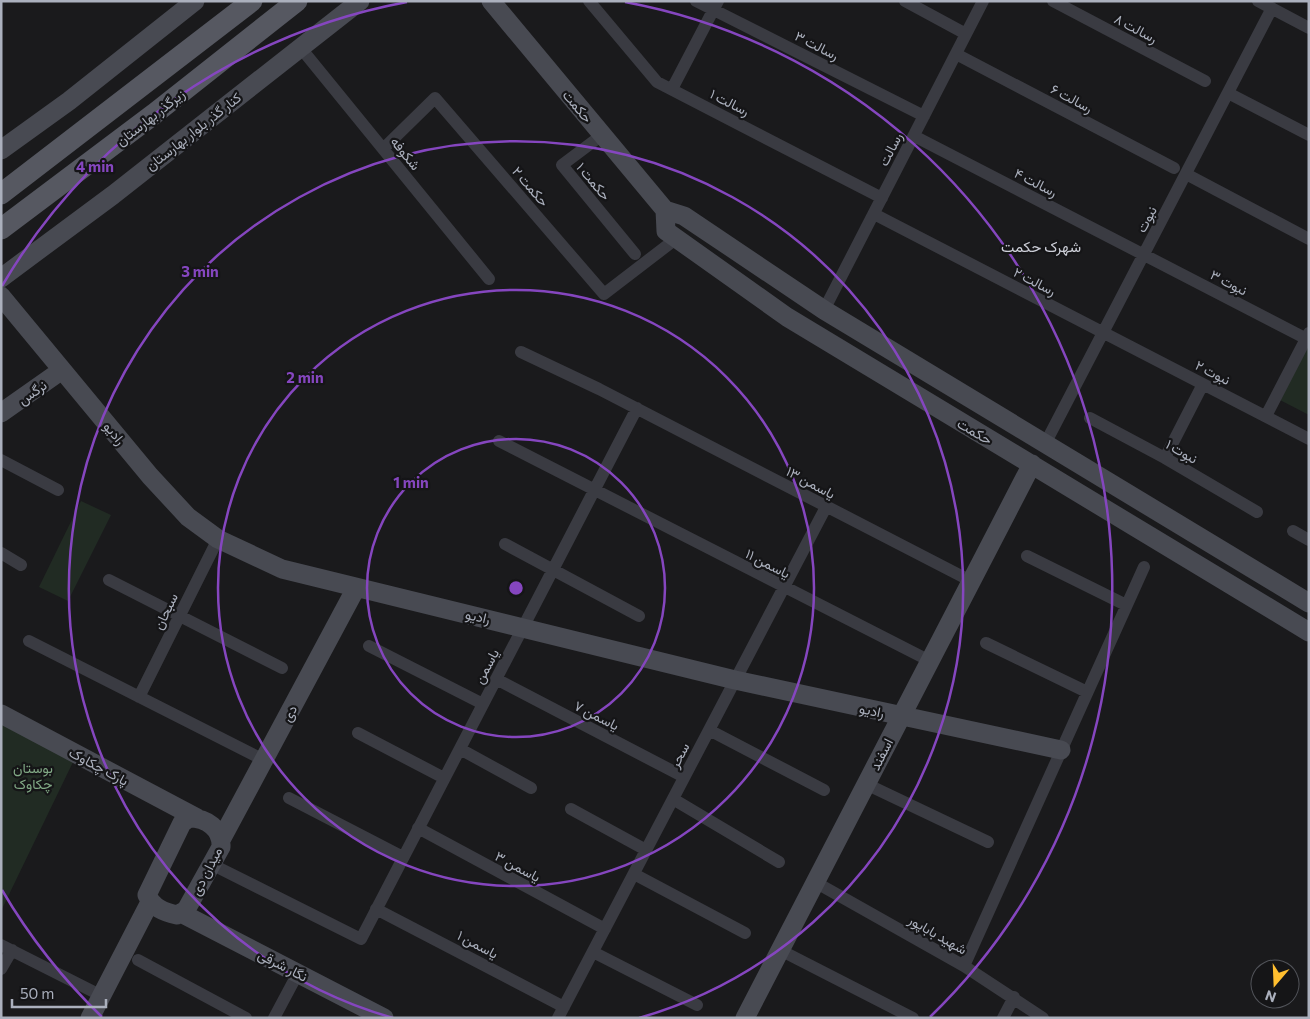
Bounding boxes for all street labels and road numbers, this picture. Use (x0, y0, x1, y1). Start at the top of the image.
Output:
street label: رسالت ۸ (1111, 10, 1161, 47)
street label: رسالت ۳ (792, 27, 842, 64)
street label: رسالت ۶ (1048, 80, 1096, 117)
street label: زیرگذر بهارستان (112, 85, 189, 150)
street label: رسالت ۱ (707, 85, 753, 120)
street label: حکمت (559, 86, 597, 126)
street label: کنار گذر بلوار بهارستان (142, 88, 245, 174)
street label: رسالت (874, 129, 907, 169)
street label: شکوفه (387, 133, 425, 174)
street label: حکمت ۱ (573, 159, 615, 203)
street label: حکمت ۲ (509, 162, 553, 210)
street label: رسالت ۴ (1011, 164, 1061, 201)
street label: نبوت (1132, 203, 1161, 236)
street label: رسالت ۲ (1010, 263, 1059, 300)
street label: نبوت ۳ (1207, 266, 1250, 299)
street label: نبوت ۲ (1192, 356, 1233, 389)
street label: نرگس (14, 376, 50, 409)
street label: حکمت (954, 414, 996, 448)
street label: رادیو (100, 418, 130, 449)
street label: نبوت ۱ (1163, 435, 1201, 468)
street label: یاسمن ۱۳ (783, 462, 838, 503)
street label: یاسمن ۱۱ (742, 545, 793, 582)
street label: سبحان (149, 590, 182, 633)
street label: رادیو (464, 605, 492, 628)
street label: یاسمن (470, 646, 503, 687)
street label: یاسمن ۷ (571, 697, 622, 734)
street label: رادیو (858, 699, 886, 722)
street label: دی (278, 701, 301, 725)
street label: اسفند (866, 735, 896, 773)
street label: سحر (665, 740, 693, 772)
street label: پارک چکاوک (65, 743, 132, 791)
street label: میدان دی (187, 844, 226, 898)
street label: یاسمن ۳ (492, 847, 544, 886)
street label: شهید باباپور (904, 910, 970, 959)
street label: یاسمن ۱ (454, 926, 501, 963)
street label: نگار شرقی (255, 945, 311, 986)

